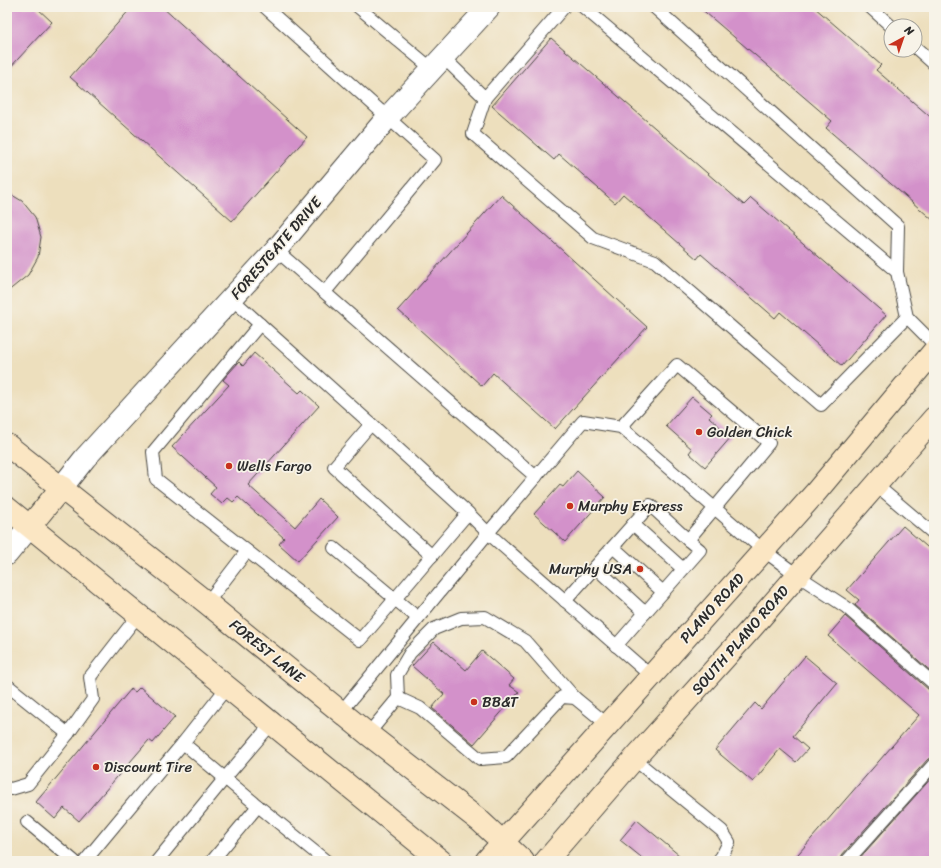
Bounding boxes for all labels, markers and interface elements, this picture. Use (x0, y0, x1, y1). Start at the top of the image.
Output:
north arrow (883, 18, 923, 58)
text: N (899, 20, 918, 41)
street label: FORESTGATE DRIVE (224, 189, 329, 305)
place label: Golden Chick (707, 419, 793, 445)
marker: Golden Chick (694, 427, 704, 437)
place label: Wells Fargo (237, 453, 312, 479)
marker: Wells Fargo (224, 461, 234, 471)
place label: Murphy Express (578, 493, 684, 519)
marker: Murphy Express (565, 501, 575, 511)
place label: Murphy USA (549, 556, 632, 582)
marker: Murphy USA (635, 564, 645, 574)
street label: PLANO ROAD (673, 567, 751, 649)
street label: SOUTH PLANO ROAD (685, 579, 795, 701)
street label: FOREST LANE (223, 612, 312, 691)
place label: BB&T (482, 689, 520, 715)
marker: BB&T (469, 697, 479, 707)
place label: Discount Tire (104, 754, 192, 780)
marker: Discount Tire (91, 762, 101, 772)

